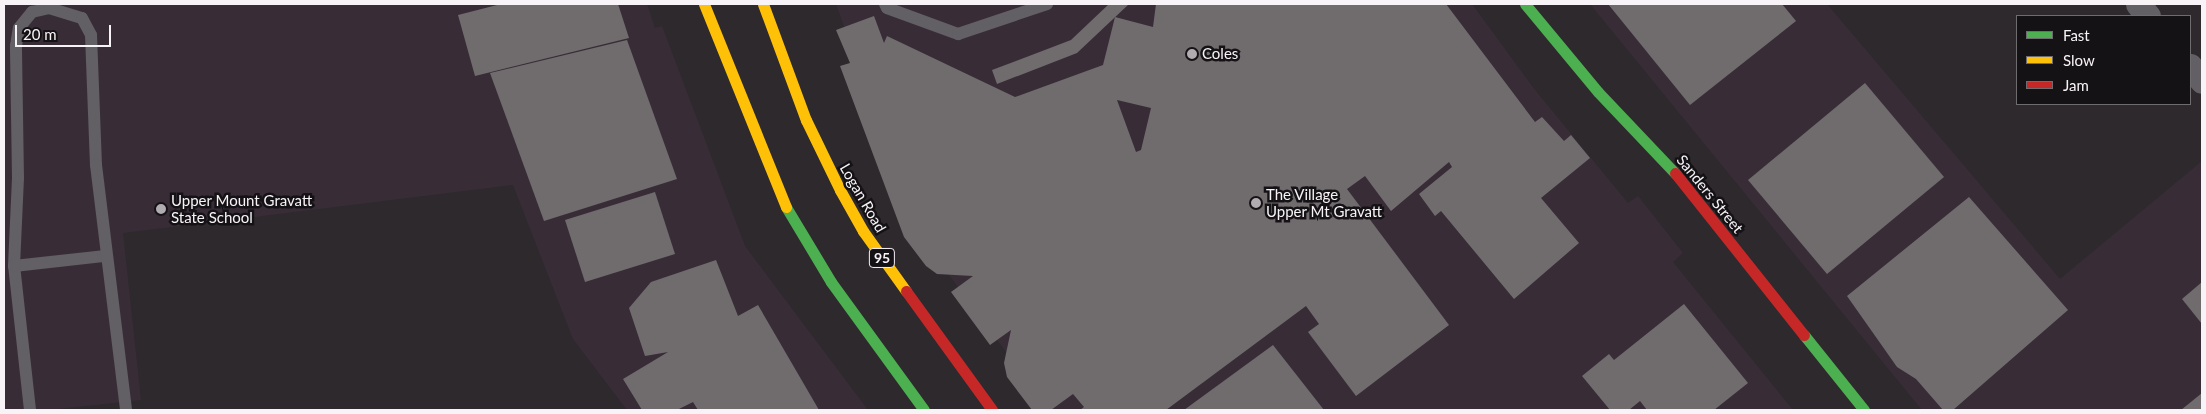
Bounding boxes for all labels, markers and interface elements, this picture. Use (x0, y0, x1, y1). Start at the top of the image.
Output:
scale bar (18, 15, 114, 47)
legend (2016, 15, 2191, 105)
text: 20 m (23, 25, 57, 43)
text: Fast (2063, 26, 2090, 44)
place label: Coles (1202, 45, 1238, 63)
marker: Coles (1186, 48, 1198, 60)
text: Slow (2063, 51, 2095, 69)
text: Jam (2063, 76, 2089, 94)
street label: Sanders Street (1673, 151, 1747, 237)
street label: Logan Road (836, 160, 890, 236)
place label: The Village Upper Mt Gravatt (1266, 185, 1382, 220)
place label: Upper Mount Gravatt State School (171, 191, 313, 226)
marker: The Village Upper Mt Gravatt (1250, 197, 1262, 209)
marker: Upper Mount Gravatt State School (155, 203, 167, 215)
road number: 95 (868, 247, 896, 270)

